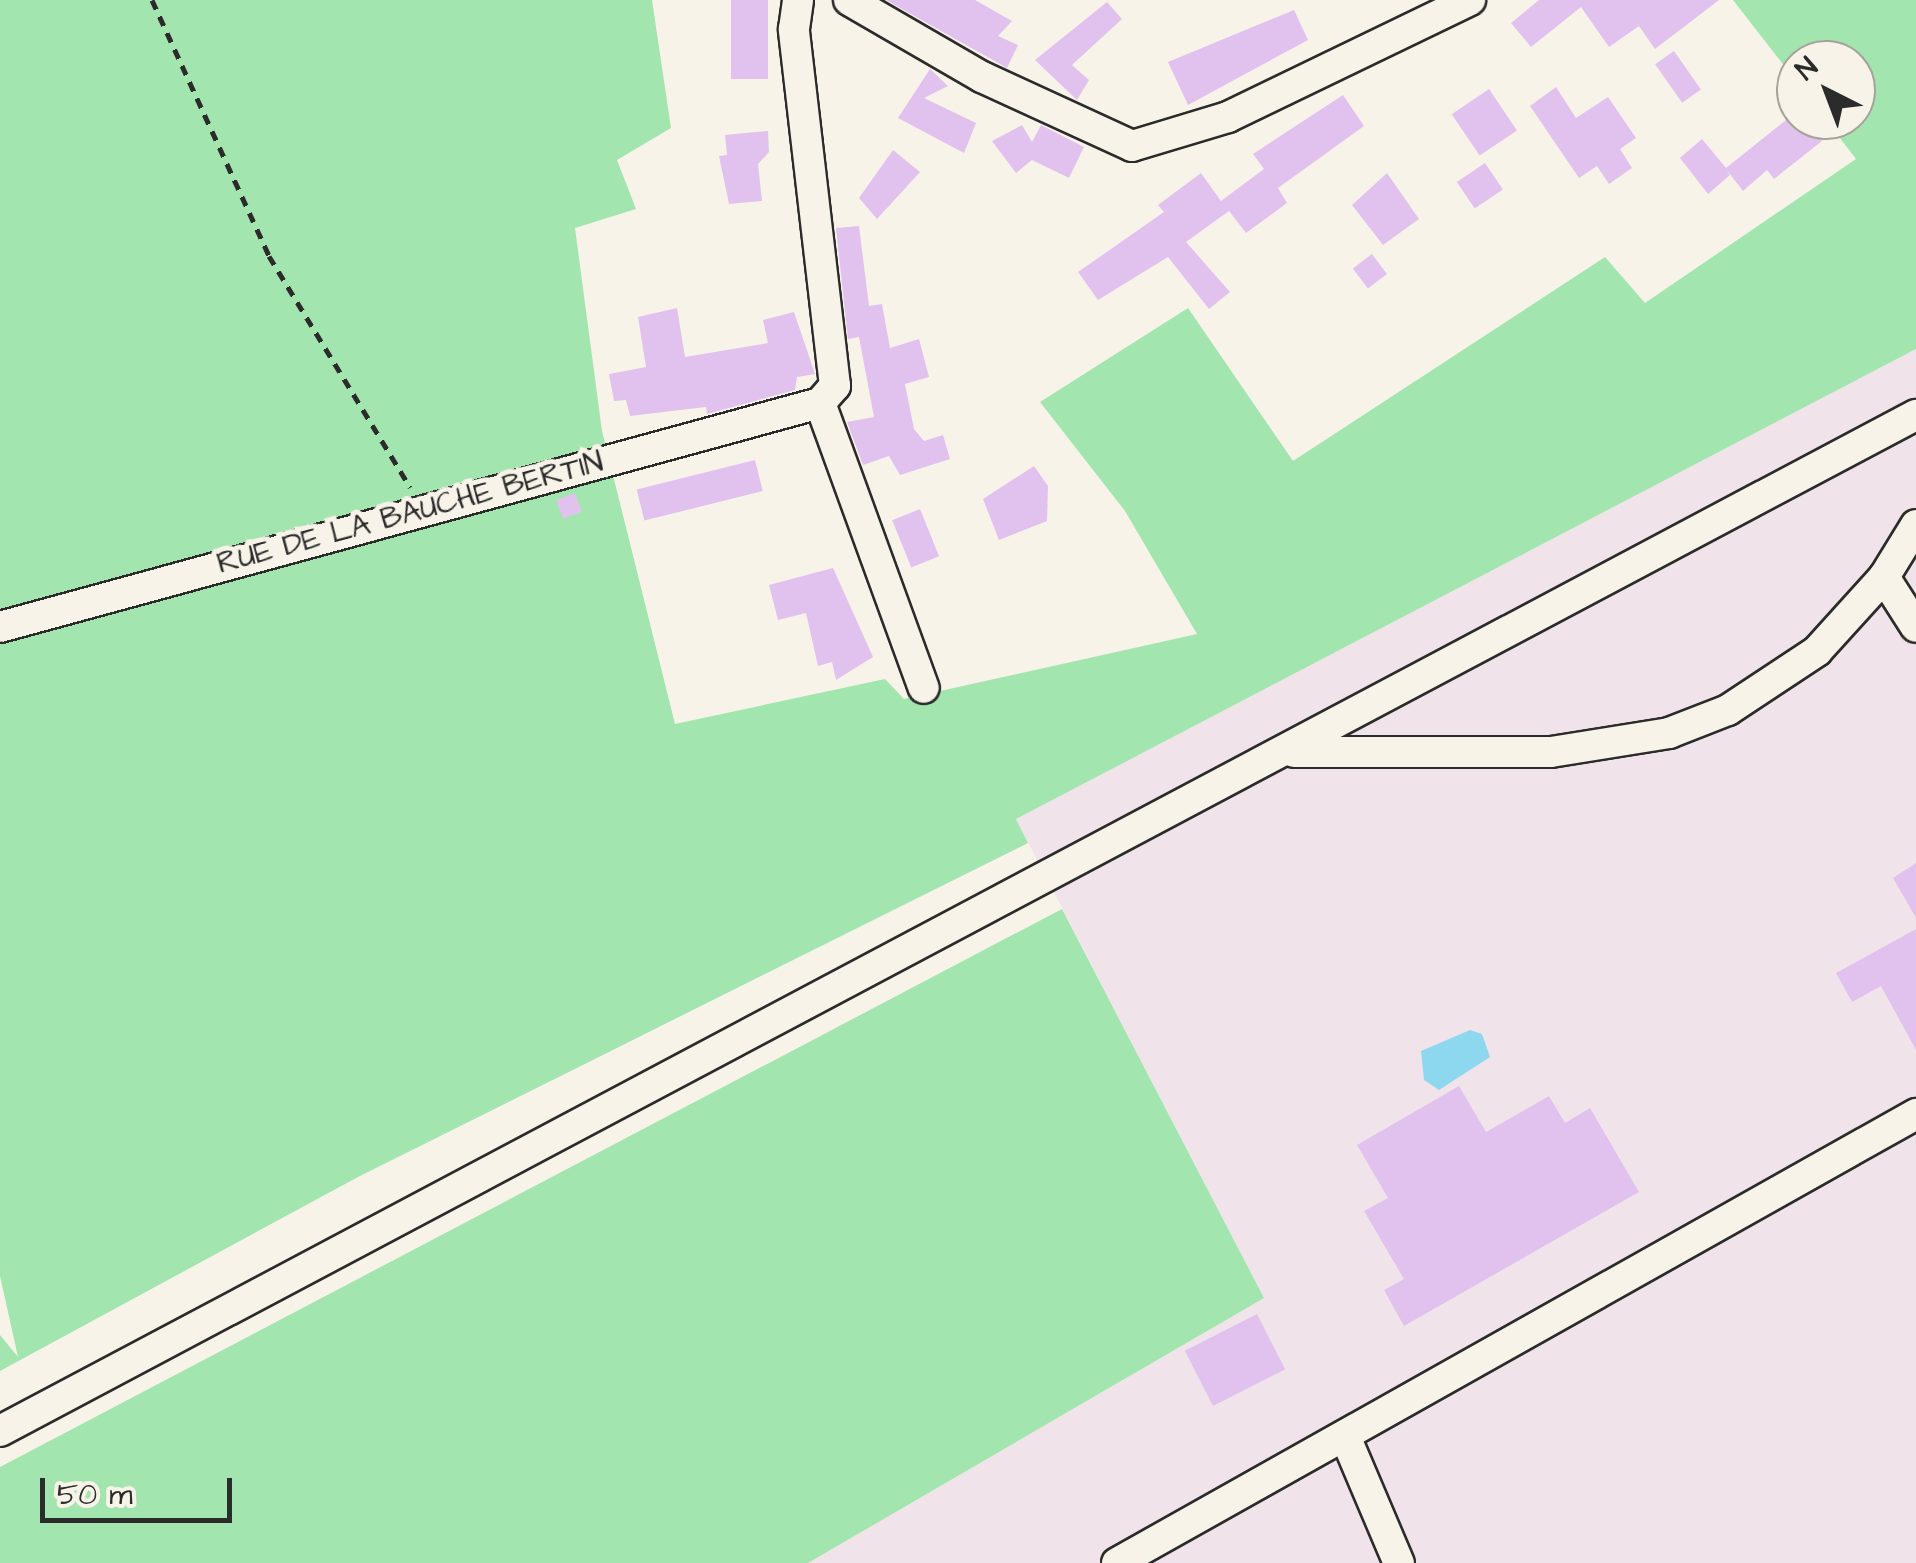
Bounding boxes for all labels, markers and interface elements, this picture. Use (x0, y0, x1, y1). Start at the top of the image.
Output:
north arrow (1776, 40, 1876, 140)
text: N (1787, 48, 1827, 89)
street label: RUE DE LA BAUCHE BERTIN (213, 444, 607, 582)
scale bar (45, 1458, 238, 1520)
text: 50 m (57, 1474, 133, 1516)

